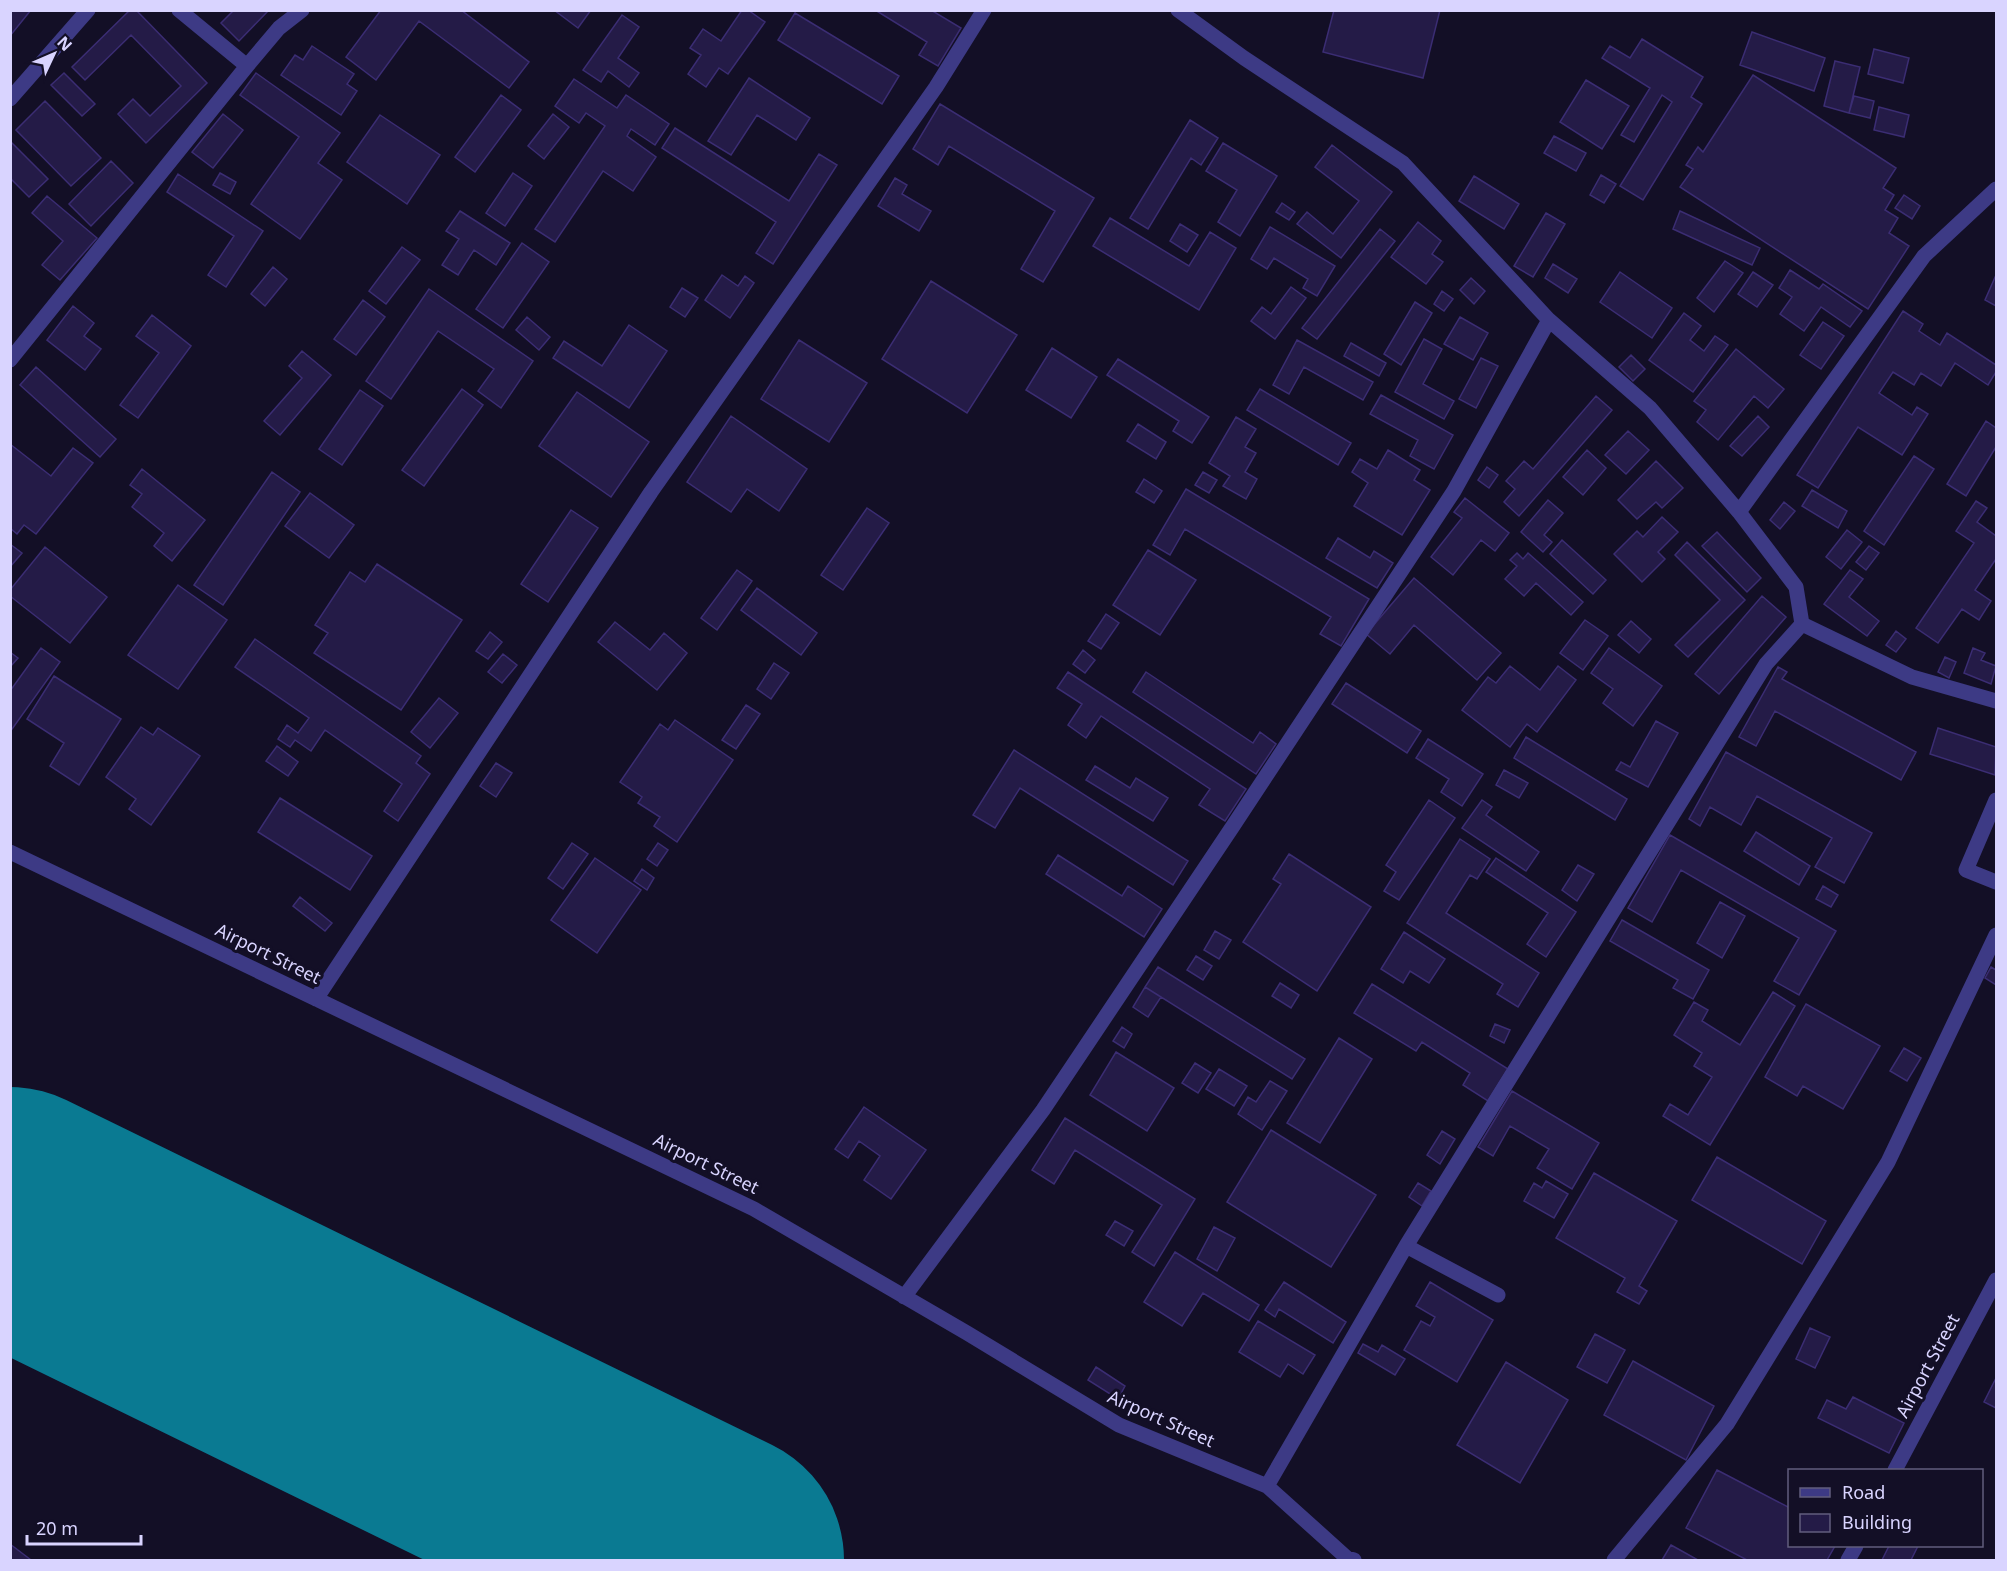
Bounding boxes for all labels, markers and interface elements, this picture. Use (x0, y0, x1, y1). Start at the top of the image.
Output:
north arrow (24, 24, 84, 84)
text: N (52, 31, 77, 56)
street label: Airport Street (212, 917, 326, 989)
street label: Airport Street (650, 1127, 764, 1199)
street label: Airport Street (1890, 1309, 1965, 1422)
street label: Airport Street (1104, 1384, 1219, 1453)
legend (1788, 1469, 1983, 1547)
text: Road (1842, 1480, 1885, 1504)
scale bar (27, 1508, 141, 1546)
text: Building (1842, 1510, 1912, 1534)
text: 20 m (36, 1516, 78, 1540)

